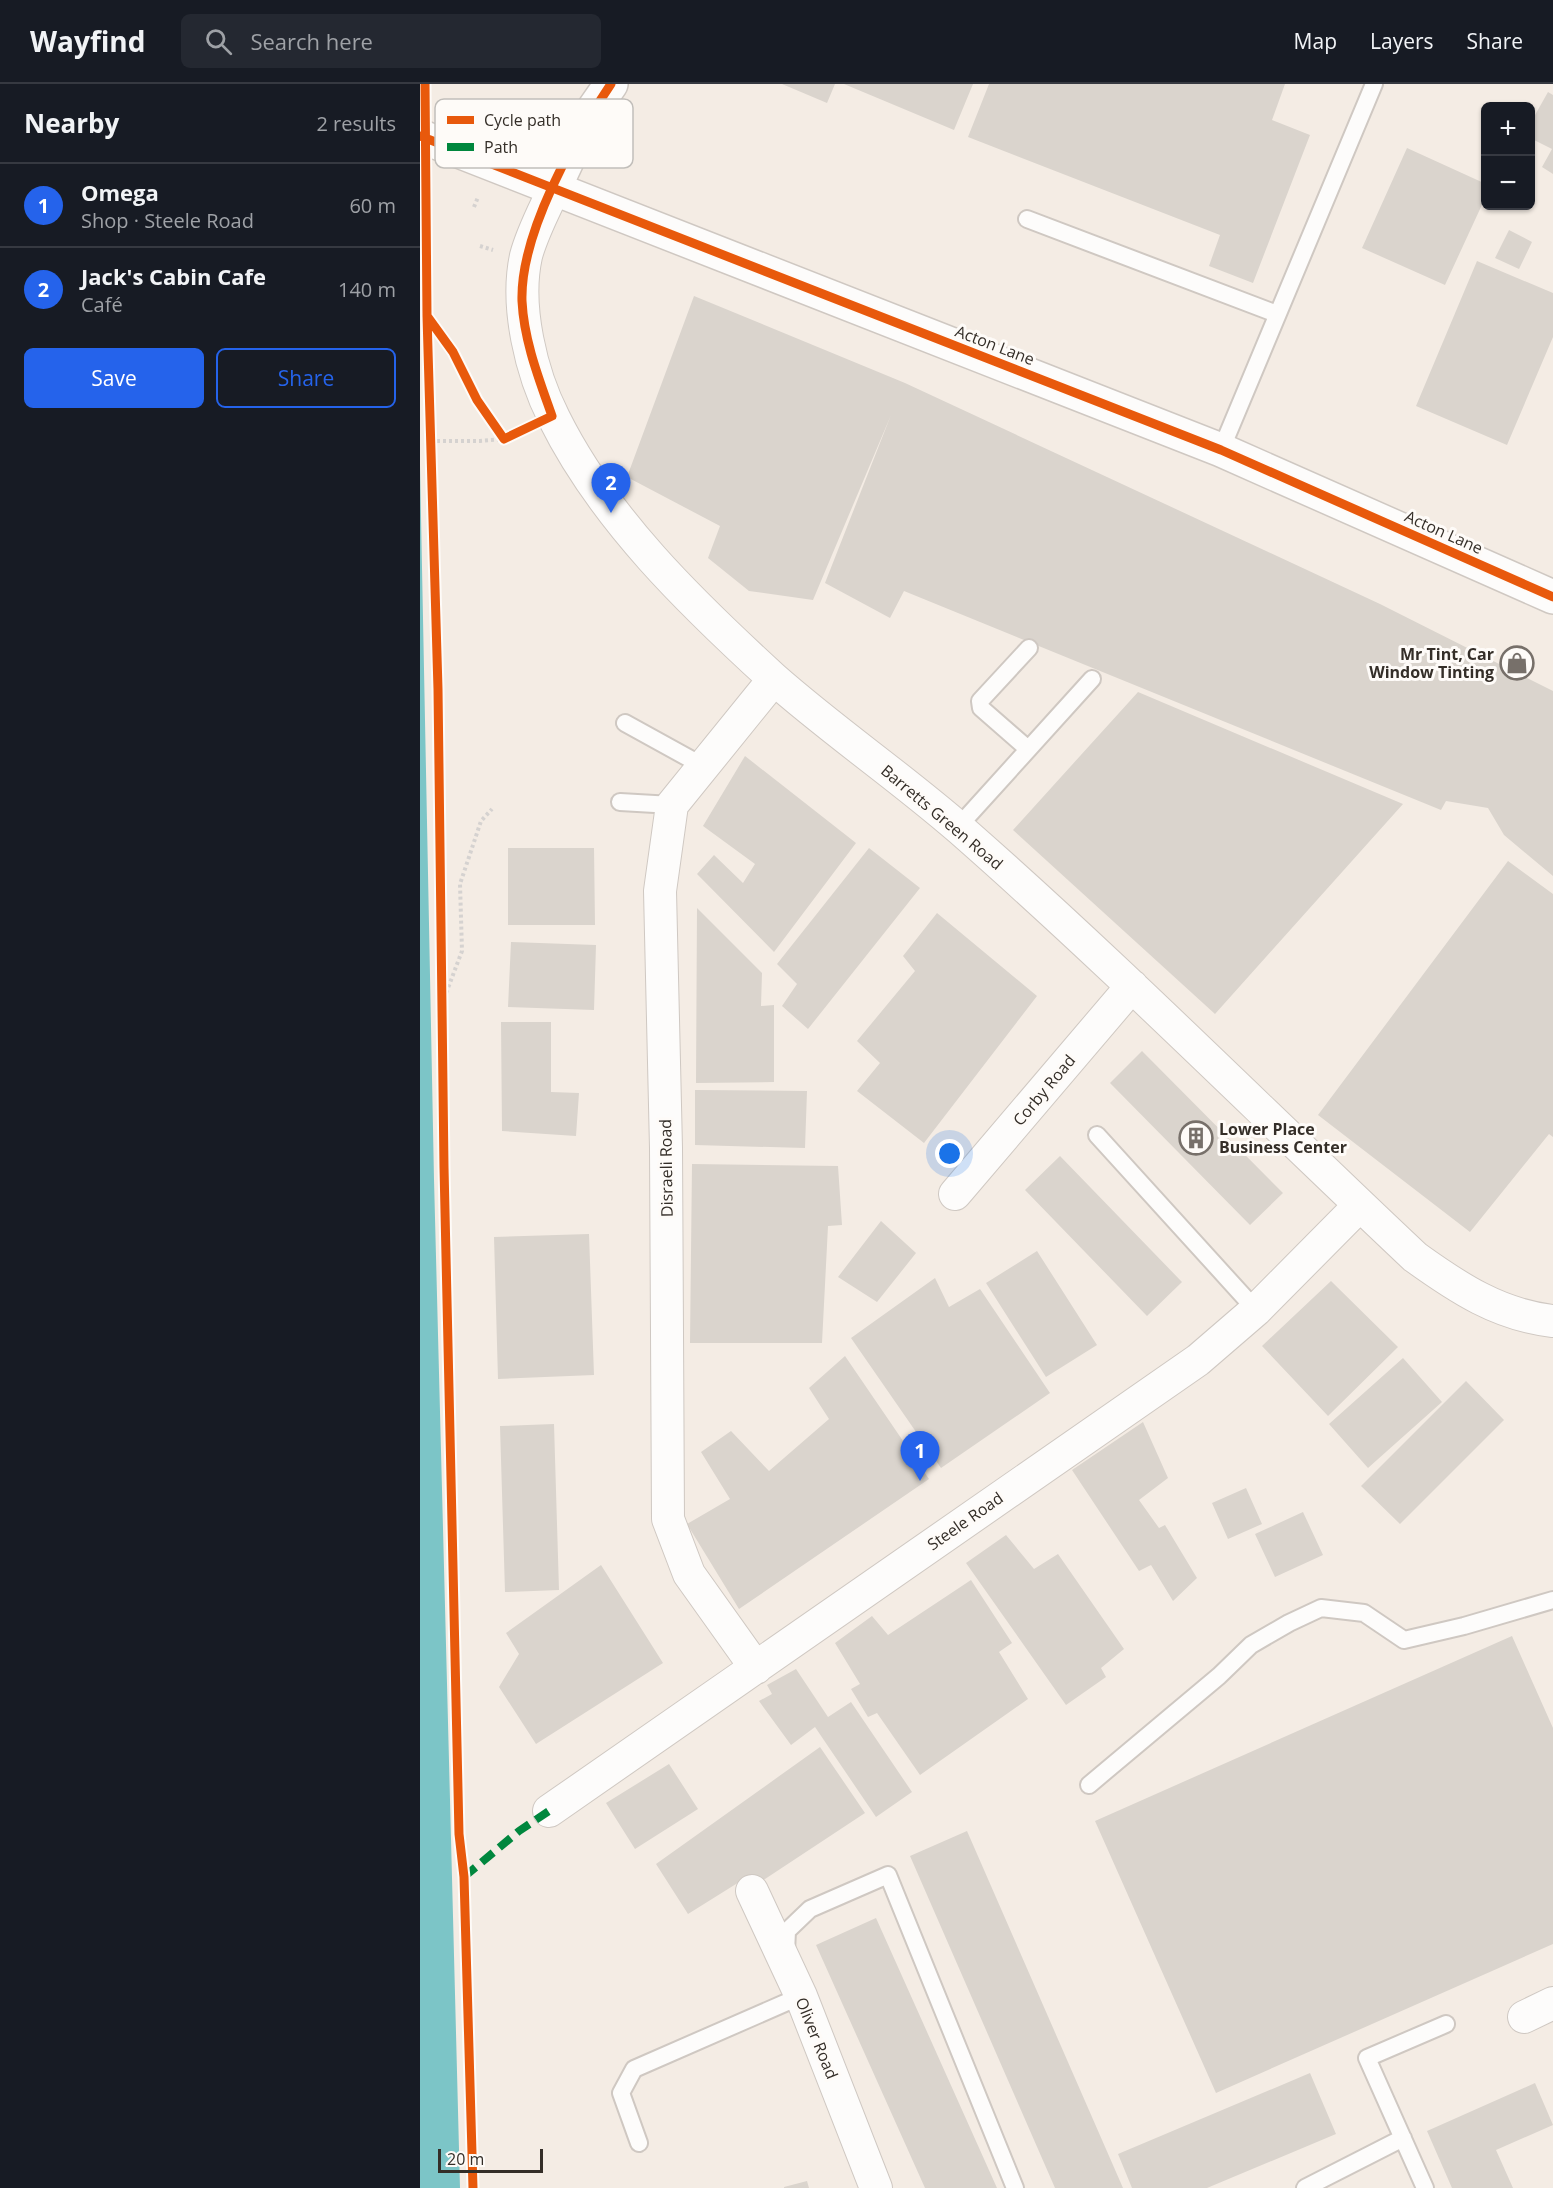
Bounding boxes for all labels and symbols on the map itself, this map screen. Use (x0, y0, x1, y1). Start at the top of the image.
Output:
legend (435, 99, 633, 168)
text: Cycle path (484, 109, 561, 131)
text: Path (484, 136, 518, 158)
street label: Acton Lane (952, 320, 1038, 370)
pin: 2 (592, 464, 630, 513)
street label: Acton Lane (1402, 505, 1486, 559)
place label: Mr Tint, Car Window Tinting (1369, 643, 1494, 683)
shop icon: Mr Tint, Car Window Tinting (1499, 645, 1535, 681)
street label: Barretts Green Road (876, 759, 1008, 875)
street label: Corby Road (1008, 1050, 1080, 1130)
place label: Lower Place Business Center (1219, 1118, 1347, 1158)
street label: Disraeli Road (654, 1119, 678, 1217)
building icon: Lower Place Business Center (1178, 1120, 1214, 1156)
your location (935, 1139, 964, 1168)
pin: 1 (900, 1432, 940, 1481)
street label: Steele Road (923, 1487, 1007, 1555)
street label: Oliver Road (791, 1994, 843, 2082)
scale bar (438, 2146, 543, 2174)

